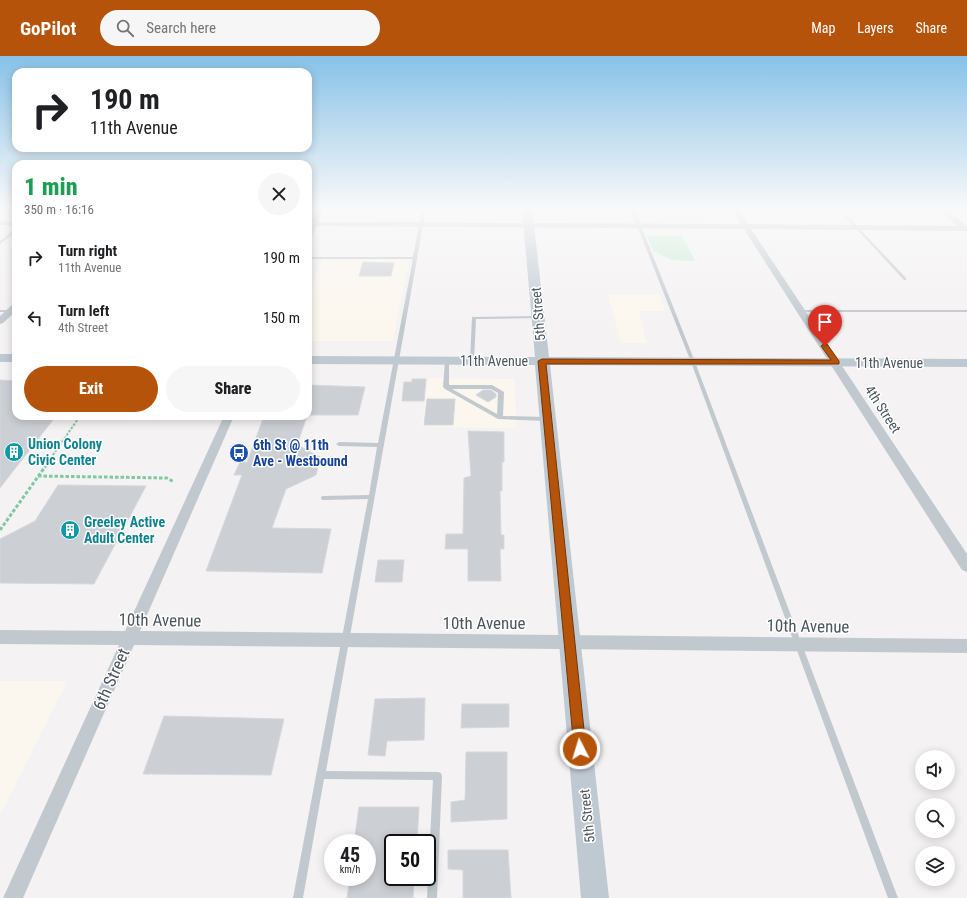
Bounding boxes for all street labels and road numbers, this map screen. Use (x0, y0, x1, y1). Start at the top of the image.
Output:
street label: 5th Street (528, 286, 548, 342)
street label: 11th Avenue (460, 353, 529, 369)
street label: 11th Avenue (855, 355, 924, 371)
street label: 4th Street (862, 382, 904, 436)
street label: 10th Avenue (118, 609, 202, 631)
street label: 10th Avenue (443, 613, 525, 633)
street label: 10th Avenue (766, 615, 850, 637)
street label: 6th Street (89, 645, 133, 713)
street label: 5th Street (576, 788, 598, 844)

